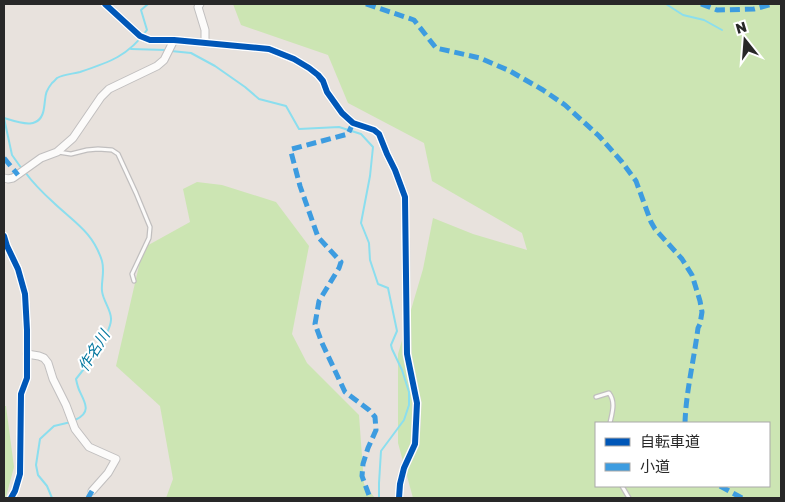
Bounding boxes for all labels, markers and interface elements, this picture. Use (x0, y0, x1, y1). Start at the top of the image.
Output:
north arrow (720, 15, 770, 65)
text: N (733, 17, 749, 37)
water label: 作名川 (74, 325, 114, 374)
legend (595, 422, 770, 487)
text: 自転車道 (640, 432, 700, 450)
text: 小道 (640, 457, 670, 475)

